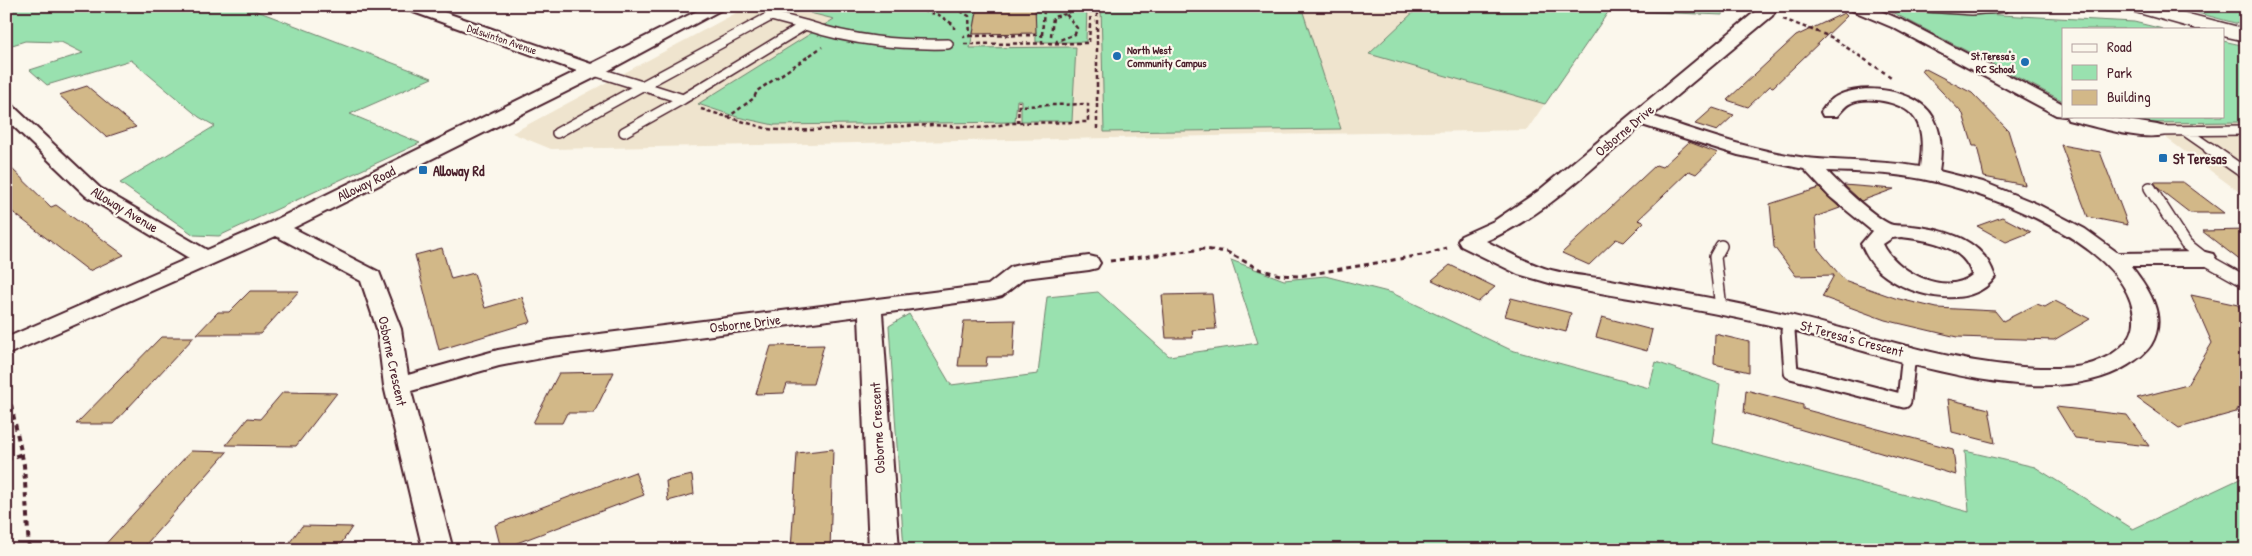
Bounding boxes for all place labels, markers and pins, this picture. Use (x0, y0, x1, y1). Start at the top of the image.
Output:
place label: North West Community Campus (1127, 43, 1207, 71)
place label: St Teresa's RC School (1971, 49, 2016, 76)
marker: North West Community Campus (1111, 50, 1123, 62)
marker: St Teresa's RC School (2019, 56, 2031, 68)
place label: St Teresas (2173, 149, 2227, 168)
marker: St Teresas (2157, 152, 2169, 164)
place label: Alloway Rd (433, 161, 485, 182)
marker: Alloway Rd (417, 164, 429, 176)

